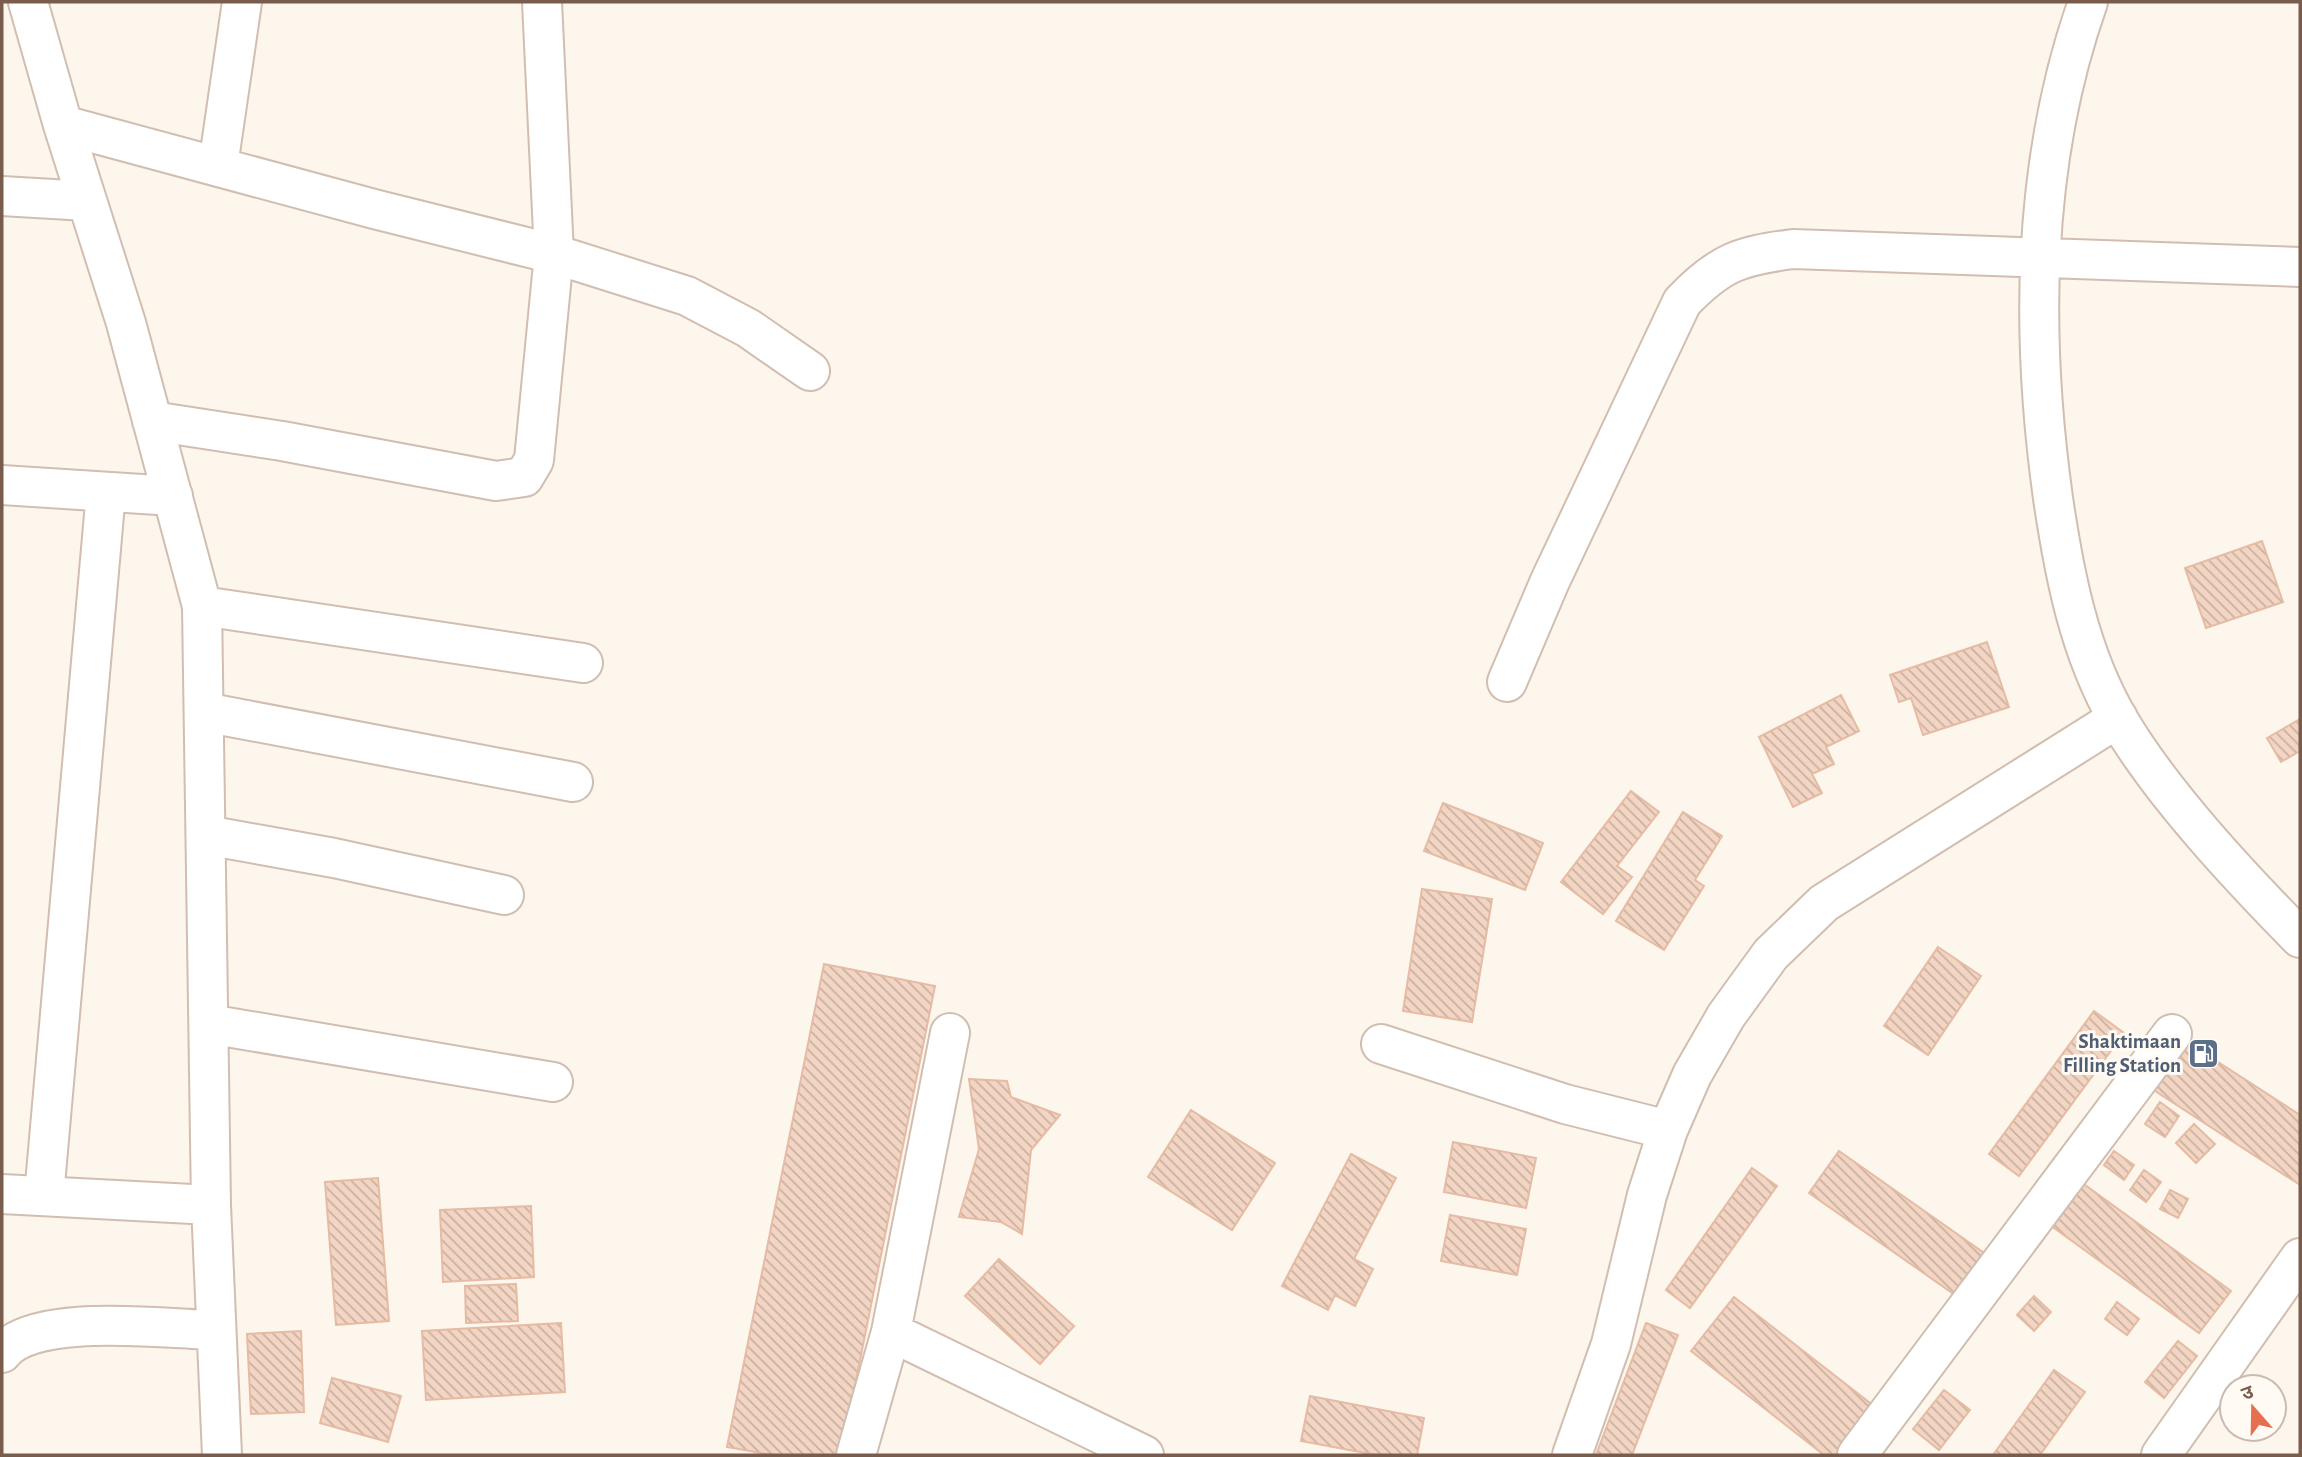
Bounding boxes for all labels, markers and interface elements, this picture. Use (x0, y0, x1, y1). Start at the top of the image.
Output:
place label: Shaktimaan Filling Station (2063, 1031, 2181, 1076)
fuel station icon: Shaktimaan Filling Station (2187, 1036, 2221, 1070)
north arrow (2218, 1373, 2288, 1443)
text: उ (2239, 1382, 2257, 1404)

